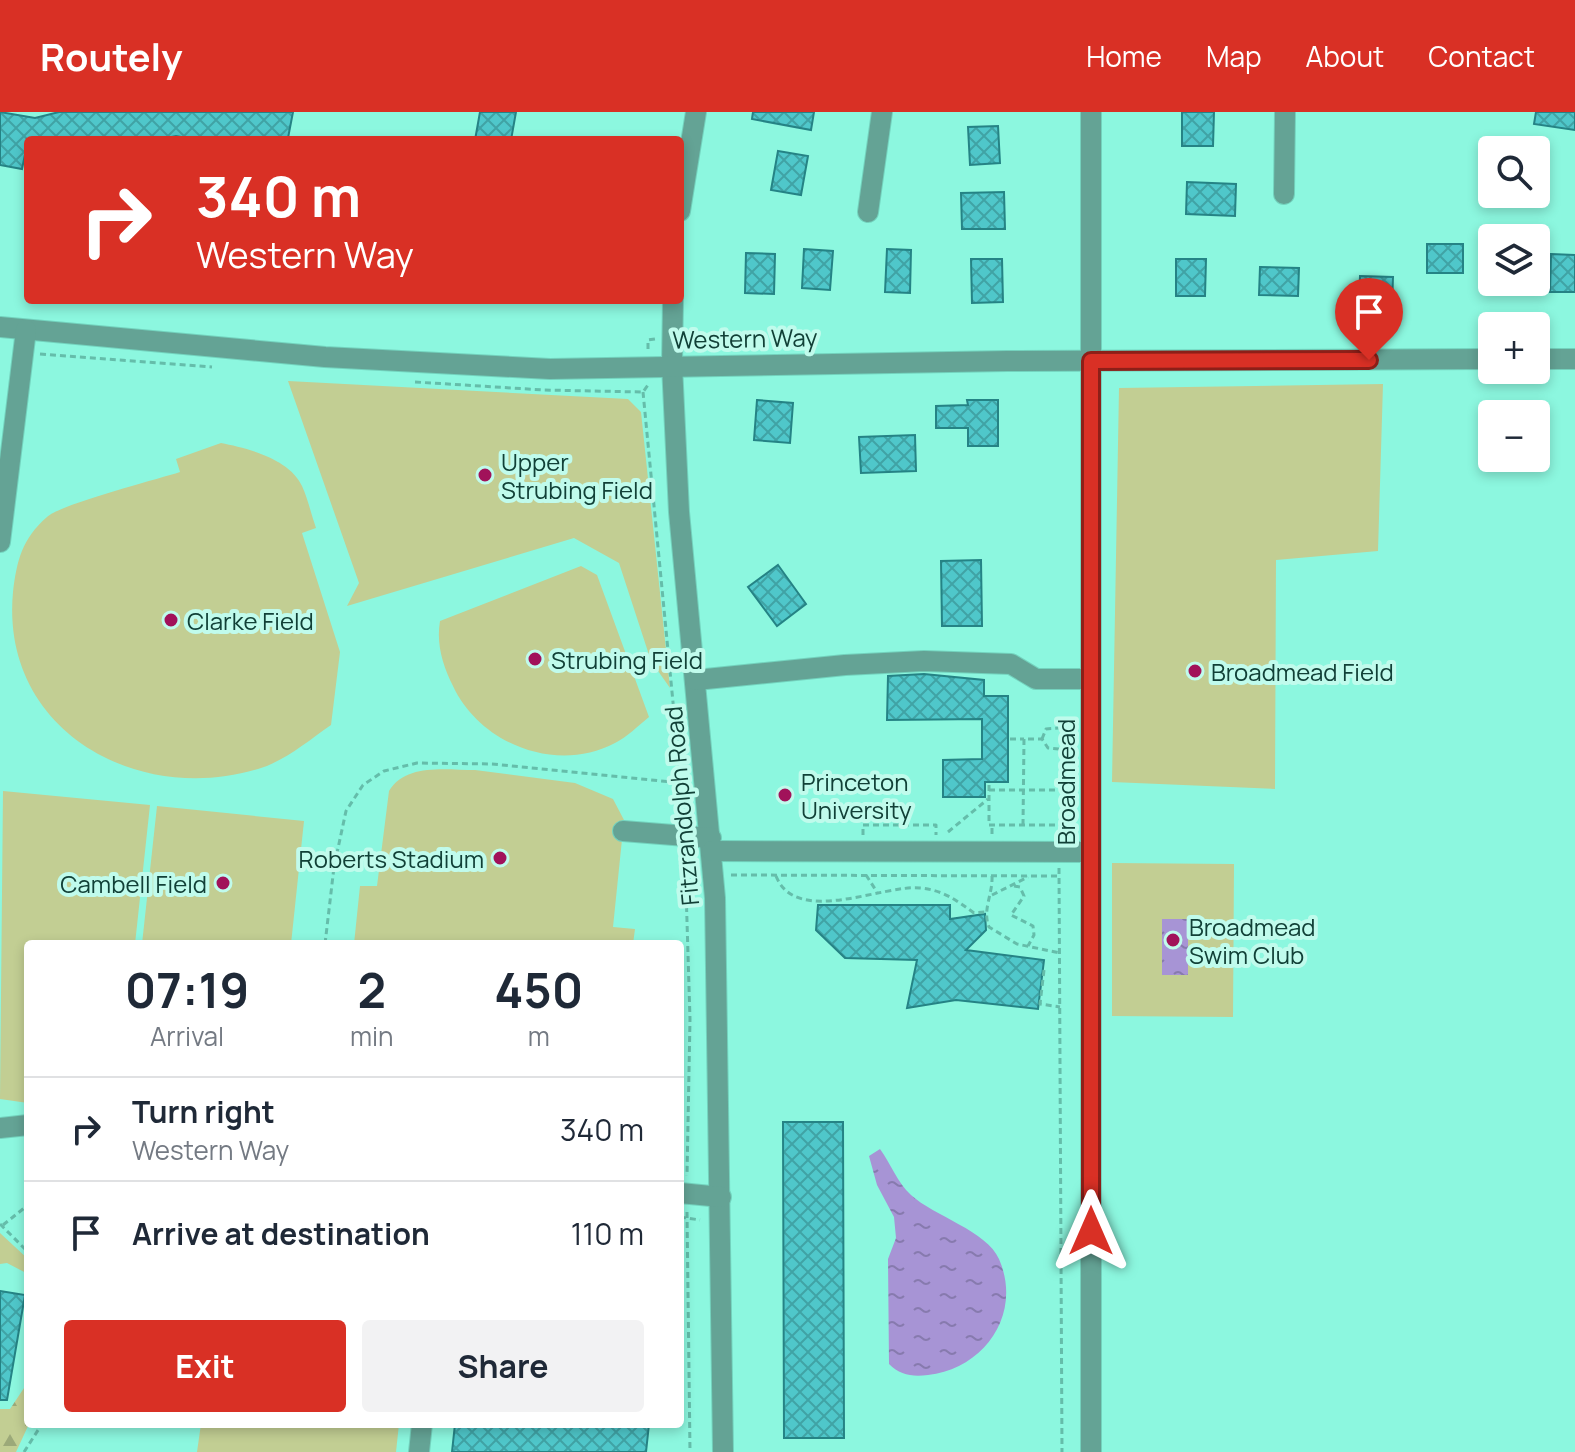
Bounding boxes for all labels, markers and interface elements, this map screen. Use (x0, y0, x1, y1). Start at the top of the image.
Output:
text: Routely (40, 30, 183, 82)
text: Home (1086, 37, 1162, 75)
text: Map (1206, 37, 1262, 75)
text: About (1306, 37, 1384, 75)
text: Contact (1428, 37, 1535, 75)
map controls (1478, 136, 1550, 472)
button: search (1478, 136, 1550, 208)
text: 340 m (196, 157, 361, 234)
icon: right (64, 168, 168, 272)
button: layers (1478, 224, 1550, 296)
text: Western Way (196, 230, 414, 279)
pin (1335, 278, 1403, 360)
icon: arrive (1347, 290, 1391, 334)
button: + (1478, 312, 1550, 384)
street label: Western Way (672, 320, 818, 356)
button: − (1478, 400, 1550, 472)
place label: Upper Strubing Field (501, 445, 653, 506)
marker: Upper Strubing Field (476, 466, 494, 484)
place label: Clarke Field (187, 604, 314, 637)
marker: Clarke Field (162, 611, 180, 629)
place label: Strubing Field (551, 643, 703, 676)
marker: Strubing Field (526, 650, 544, 668)
place label: Broadmead Field (1211, 655, 1394, 688)
marker: Broadmead Field (1186, 662, 1204, 680)
street label: Fitzrandolph Road (656, 705, 706, 907)
street label: Broadmead (1049, 719, 1082, 845)
place label: Princeton University (801, 765, 912, 826)
marker: Princeton University (776, 786, 794, 804)
place label: Roberts Stadium (299, 842, 484, 875)
marker: Roberts Stadium (491, 849, 509, 867)
place label: Cambell Field (60, 867, 207, 900)
marker: Cambell Field (214, 874, 232, 892)
place label: Broadmead Swim Club (1189, 910, 1316, 971)
marker: Broadmead Swim Club (1164, 931, 1182, 949)
text: 07:19 (125, 957, 249, 1022)
text: 2 (357, 957, 386, 1022)
text: 450 (494, 957, 583, 1022)
text: Arrival (150, 1018, 224, 1054)
text: min (350, 1018, 394, 1054)
text: m (528, 1018, 550, 1054)
text: Turn right (132, 1091, 275, 1132)
icon: right (64, 1107, 108, 1151)
text: 340 m (560, 1109, 644, 1150)
text: Western Way (132, 1132, 289, 1168)
position arrow (1049, 1189, 1133, 1273)
icon: arrive (64, 1211, 108, 1255)
text: Arrive at destination (132, 1213, 430, 1254)
text: 110 m (571, 1213, 644, 1254)
button: Exit (64, 1320, 346, 1412)
button: Share (362, 1320, 644, 1412)

